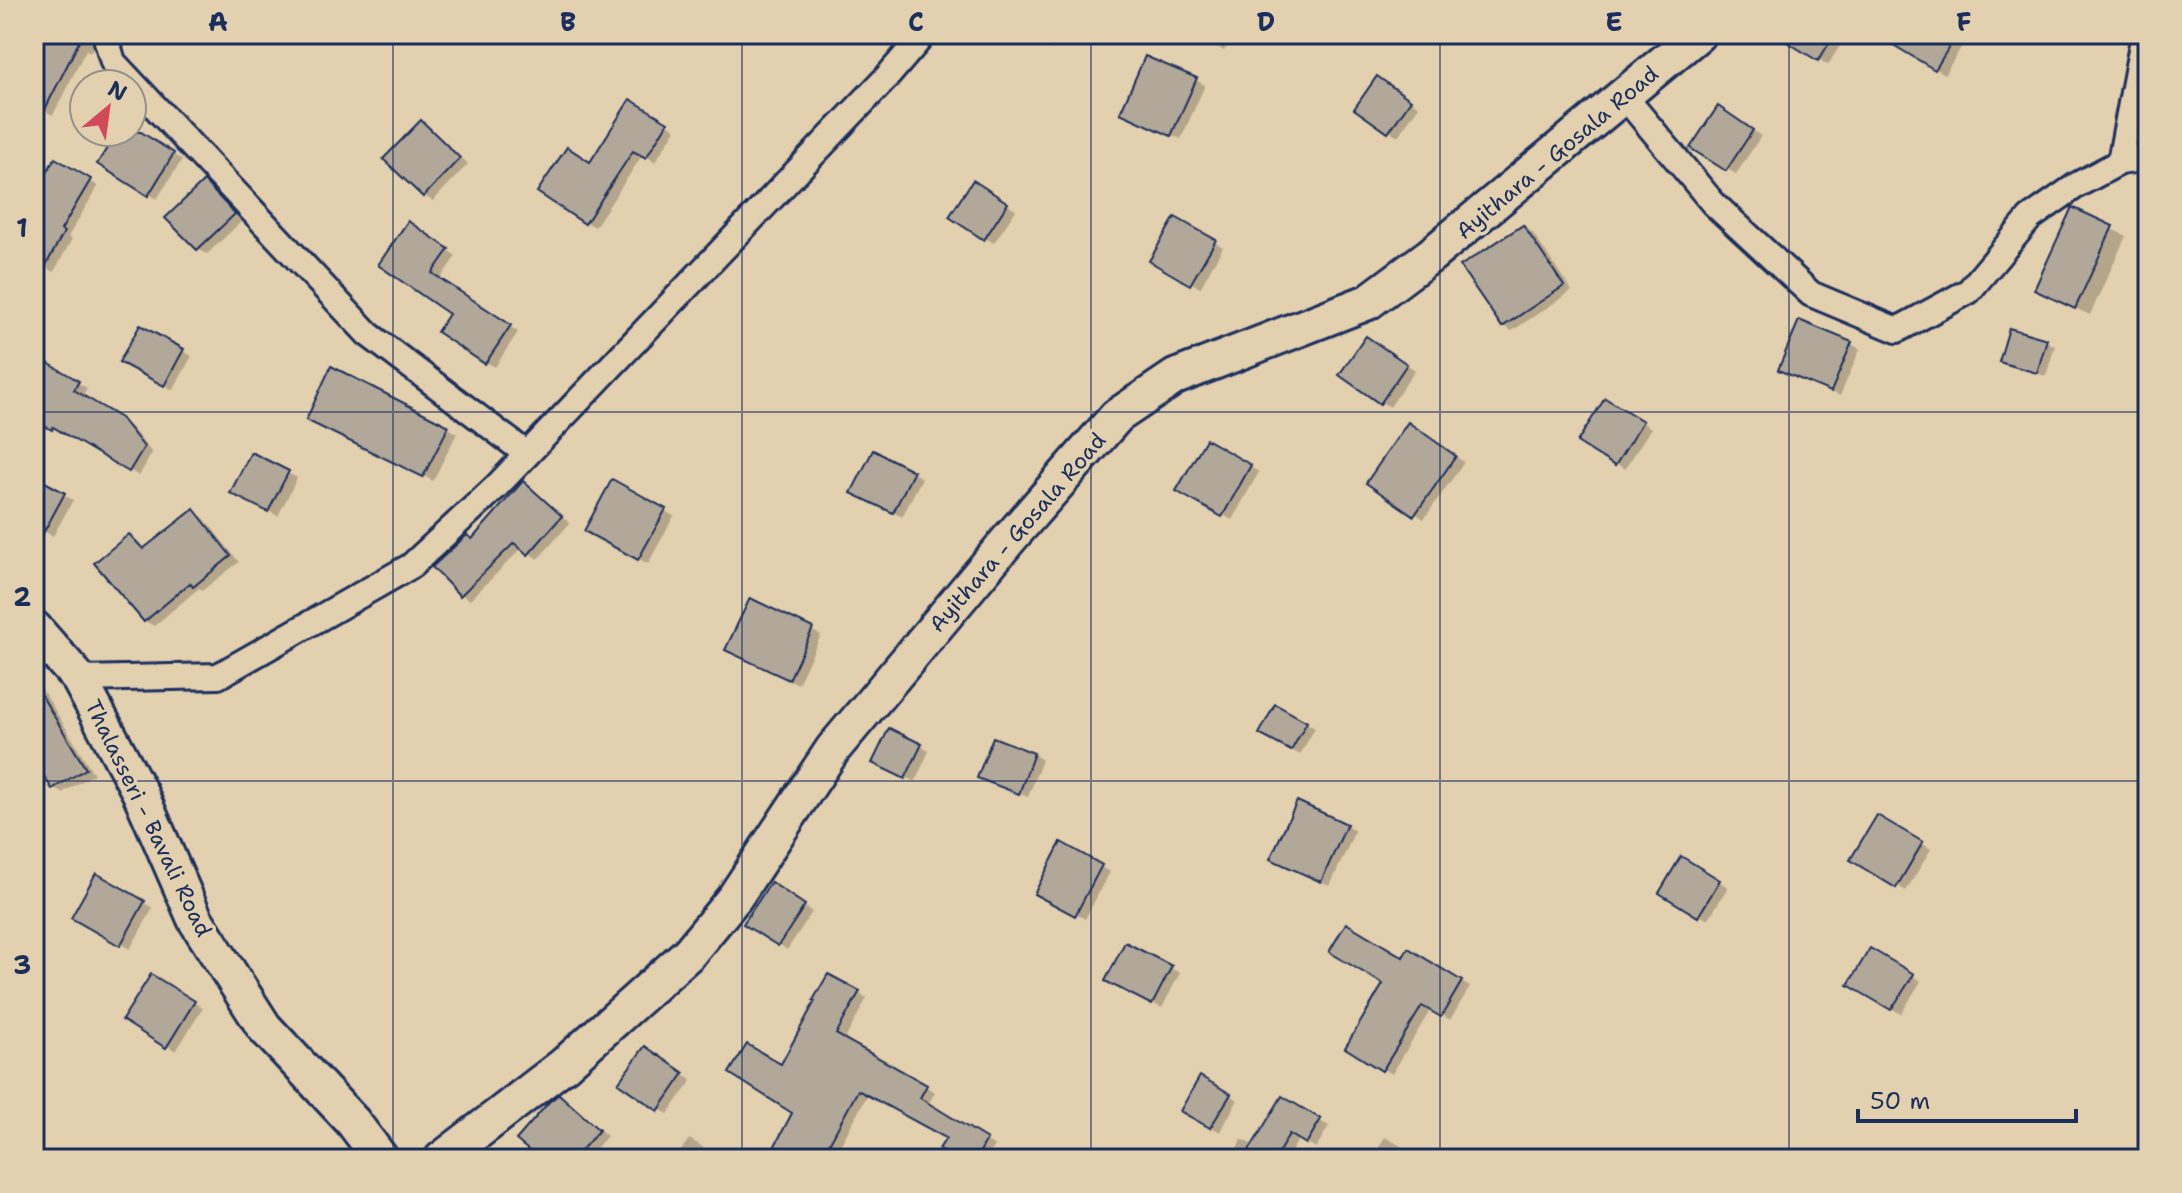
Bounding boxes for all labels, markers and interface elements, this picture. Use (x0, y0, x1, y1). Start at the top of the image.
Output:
text: A (208, 4, 228, 39)
text: B (560, 4, 576, 39)
text: C (908, 4, 924, 39)
text: D (1257, 4, 1275, 39)
text: E (1605, 4, 1623, 39)
text: F (1956, 4, 1972, 39)
street label: Ayithara - Gosala Road (1450, 59, 1665, 246)
north arrow (68, 68, 148, 148)
text: N (103, 74, 132, 108)
text: 1 (16, 210, 28, 245)
street label: Ayithara - Gosala Road (923, 426, 1112, 638)
text: 2 (13, 579, 31, 614)
street label: Thalasseri - Bavali Road (78, 695, 219, 942)
text: 3 (13, 947, 31, 982)
scale bar (1858, 1073, 2076, 1123)
text: 50 m (1870, 1085, 1930, 1117)

